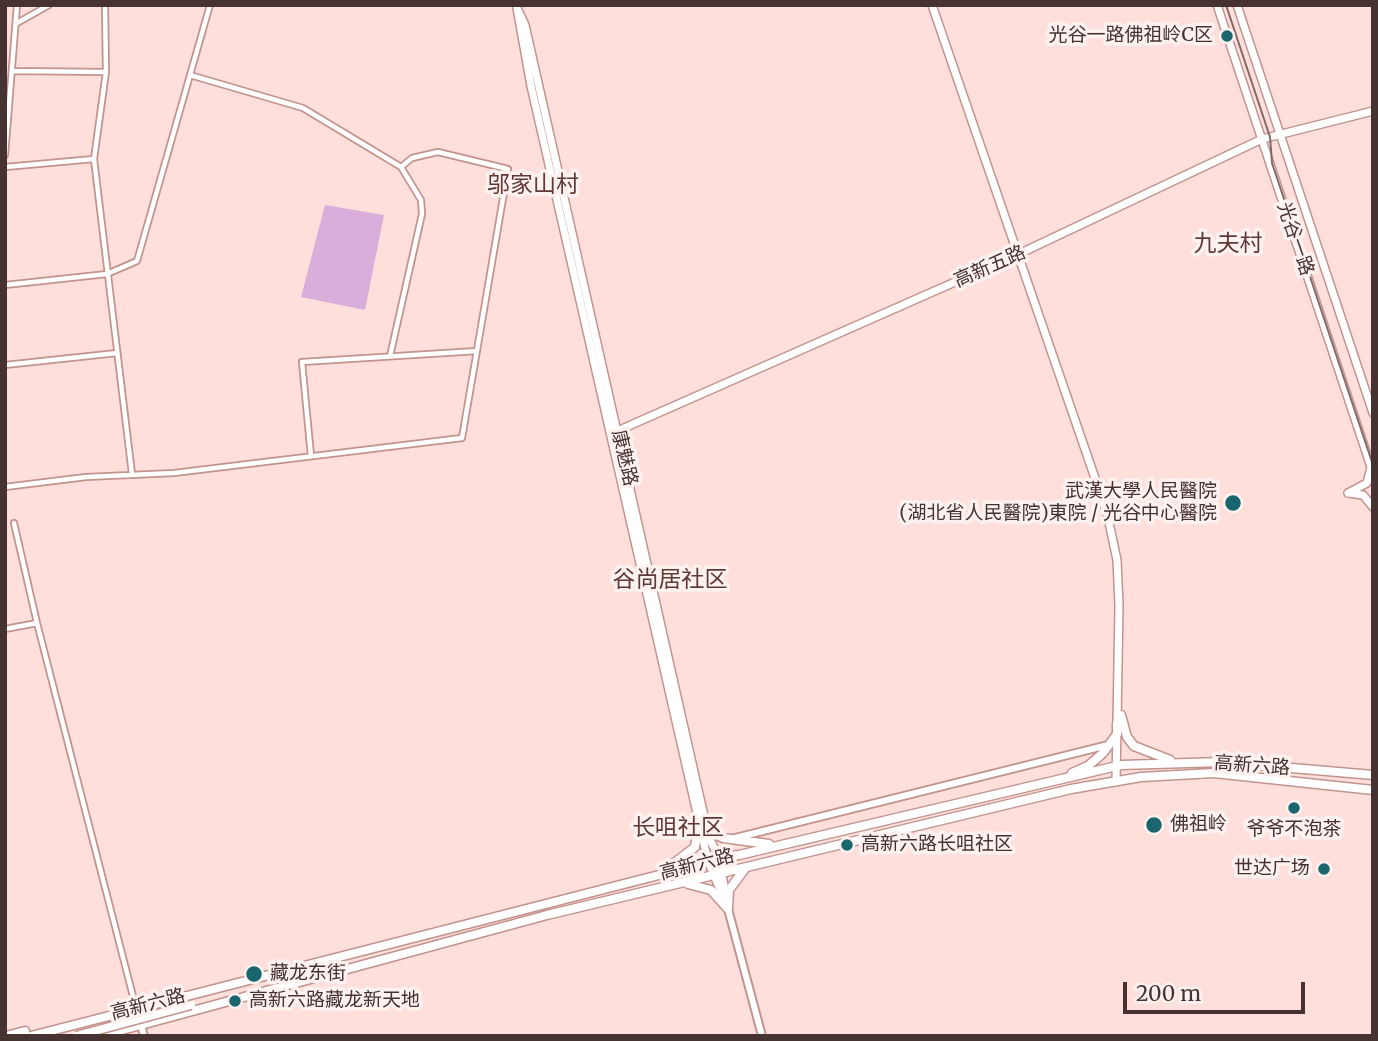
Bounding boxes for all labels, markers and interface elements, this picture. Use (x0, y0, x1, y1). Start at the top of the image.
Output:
place label: 光谷一路佛祖岭C区 (1049, 25, 1213, 47)
marker: 光谷一路佛祖岭C区 (1219, 28, 1235, 44)
district label: 邬家山村 (487, 171, 579, 199)
street label: 光谷一路 (1272, 199, 1318, 279)
district label: 九夫村 (1194, 230, 1262, 258)
street label: 高新五路 (951, 241, 1029, 293)
street label: 康魅路 (606, 428, 642, 488)
place label: 武漢大學人民醫院 (湖北省人民醫院)東院 / 光谷中心醫院 (899, 481, 1217, 525)
marker: 武漢大學人民醫院 (湖北省人民醫院)東院 / 光谷中心醫院 (1223, 493, 1243, 513)
district label: 谷尚居社区 (613, 566, 727, 594)
street label: 高新六路 (1213, 752, 1291, 780)
marker: 爷爷不泡茶 (1286, 800, 1302, 816)
district label: 长咀社区 (632, 814, 724, 842)
place label: 佛祖岭 (1170, 814, 1227, 836)
marker: 佛祖岭 (1144, 815, 1164, 835)
place label: 爷爷不泡茶 (1247, 819, 1341, 841)
place label: 高新六路长咀社区 (861, 834, 1013, 856)
marker: 高新六路长咀社区 (839, 837, 855, 853)
street label: 高新六路 (657, 845, 737, 885)
place label: 世达广场 (1234, 858, 1310, 880)
marker: 世达广场 (1316, 861, 1332, 877)
place label: 藏龙东街 (270, 963, 346, 985)
marker: 藏龙东街 (244, 964, 264, 984)
scale bar (1126, 968, 1308, 1012)
text: 200 m (1136, 980, 1201, 1007)
street label: 高新六路 (108, 985, 188, 1025)
place label: 高新六路藏龙新天地 (249, 990, 420, 1012)
marker: 高新六路藏龙新天地 (227, 993, 243, 1009)

